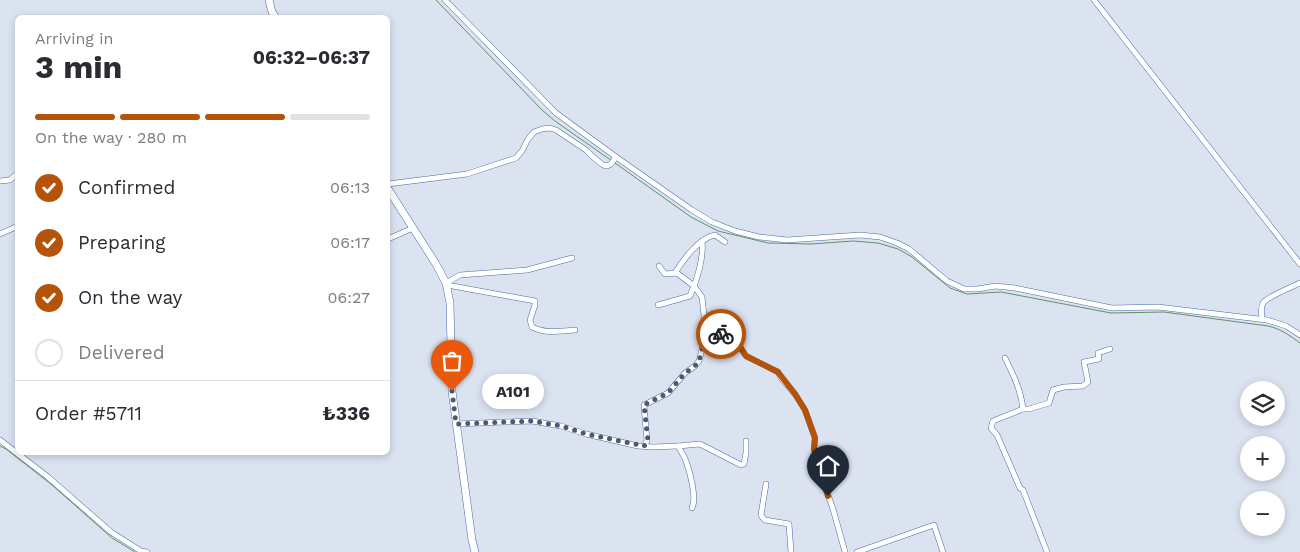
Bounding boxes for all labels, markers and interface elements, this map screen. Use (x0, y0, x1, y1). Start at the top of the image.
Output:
text: Arriving in (35, 29, 113, 48)
text: 06:32–06:37 (253, 46, 370, 69)
text: 3 min (35, 48, 122, 86)
text: On the way · 280 m (35, 128, 187, 147)
icon: check (35, 174, 63, 202)
text: Confirmed (78, 176, 175, 199)
text: 06:13 (330, 178, 370, 197)
icon: check (35, 229, 63, 257)
text: Preparing (78, 231, 165, 254)
text: 06:17 (330, 233, 370, 252)
icon: check (35, 284, 63, 312)
text: On the way (78, 286, 182, 309)
text: 06:27 (328, 288, 370, 307)
courier (696, 309, 746, 359)
icon: bike (707, 320, 735, 348)
pin (431, 340, 473, 391)
text: Delivered (78, 341, 165, 364)
icon: bag (438, 347, 466, 375)
callout: A101 (482, 374, 544, 408)
map controls (1240, 381, 1285, 536)
button: layers (1240, 381, 1285, 426)
text: A101 (496, 382, 530, 401)
text: Order #5711 (35, 402, 142, 425)
text: ₺336 (322, 402, 370, 425)
button: + (1240, 436, 1285, 481)
pin (807, 445, 849, 496)
icon: home (814, 452, 842, 480)
button: − (1240, 491, 1285, 536)

